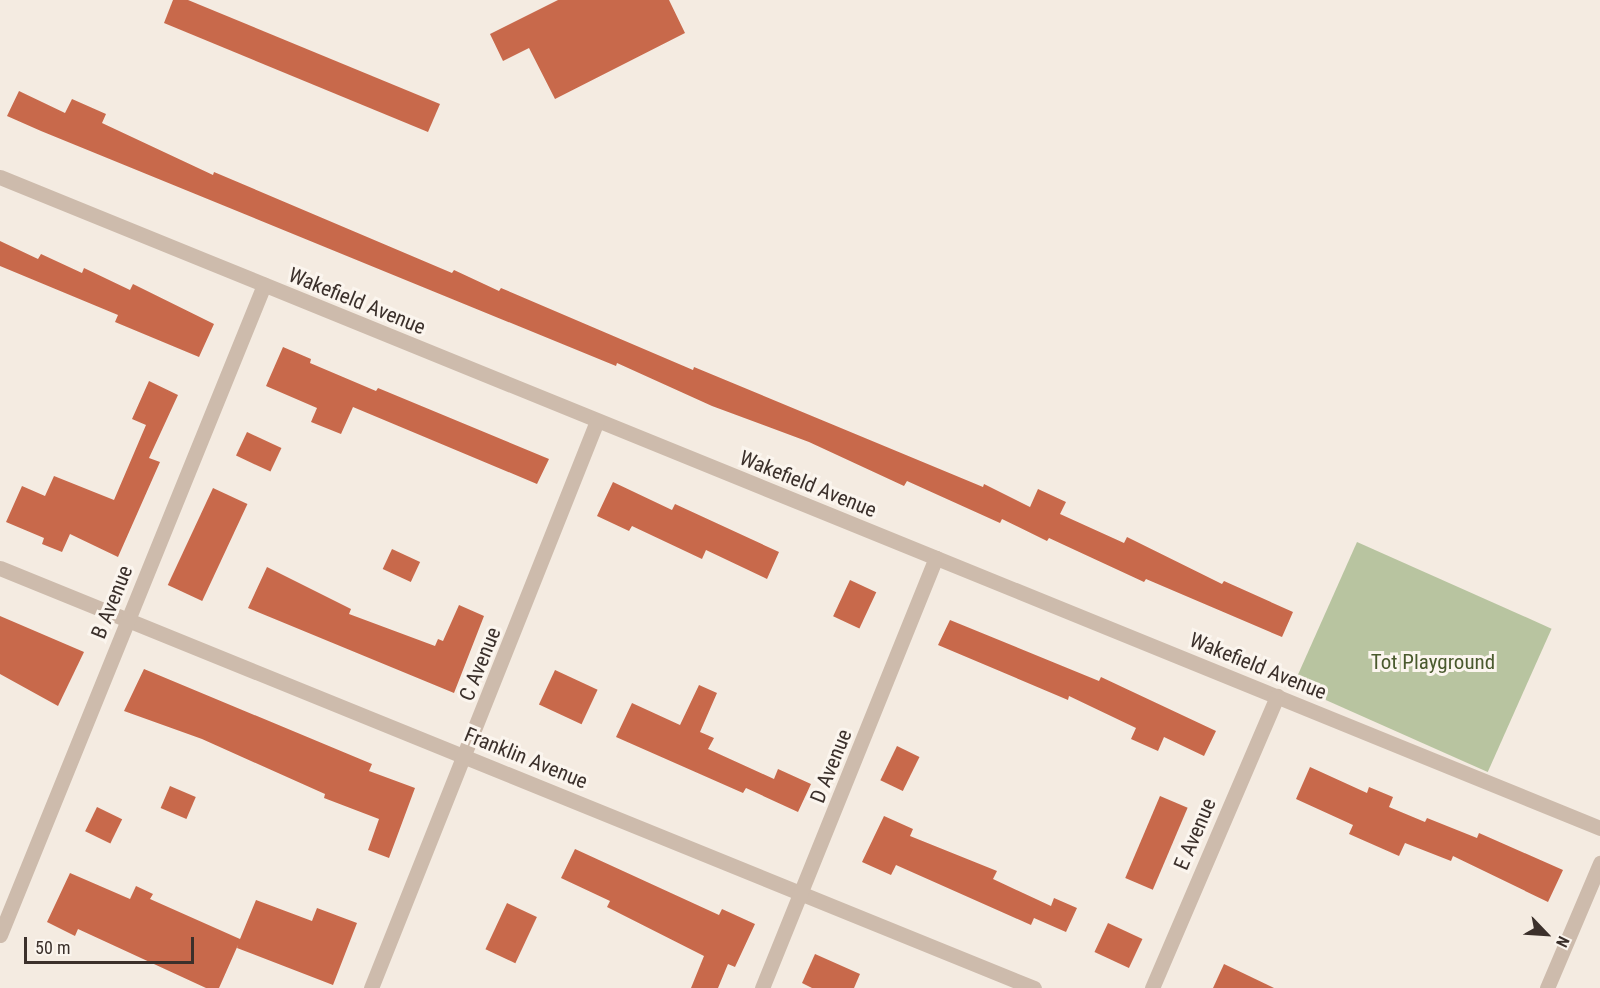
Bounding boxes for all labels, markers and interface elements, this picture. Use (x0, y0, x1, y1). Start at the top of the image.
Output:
street label: Wakefield Avenue (285, 262, 429, 340)
street label: Wakefield Avenue (736, 445, 880, 523)
street label: B Avenue (86, 562, 138, 642)
street label: C Avenue (454, 623, 506, 705)
street label: Wakefield Avenue (1186, 627, 1330, 705)
park label: Tot Playground (1371, 649, 1495, 675)
street label: Franklin Avenue (461, 722, 591, 794)
street label: D Avenue (805, 725, 857, 807)
street label: E Avenue (1169, 794, 1221, 874)
north arrow (1516, 904, 1576, 964)
scale bar (27, 925, 196, 963)
text: N (1552, 933, 1573, 950)
text: 50 m (35, 937, 70, 958)

